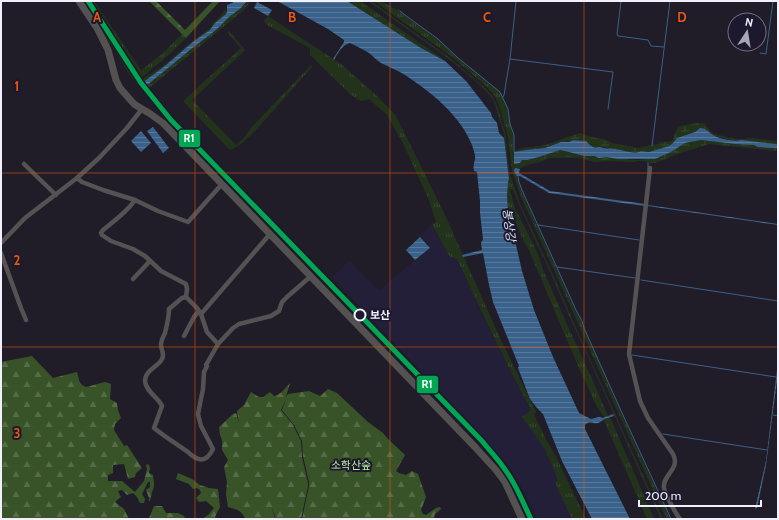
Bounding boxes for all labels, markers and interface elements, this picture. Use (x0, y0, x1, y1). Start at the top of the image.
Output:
text: A (93, 9, 102, 25)
text: B (288, 9, 296, 25)
text: C (483, 9, 491, 25)
text: D (677, 9, 687, 25)
north arrow (727, 12, 767, 52)
text: N (744, 15, 754, 30)
text: 1 (15, 78, 19, 94)
line badge: R1 (178, 129, 201, 148)
text: R1 (184, 131, 194, 145)
water label: 봉상강 (500, 208, 519, 244)
text: 2 (14, 252, 21, 268)
marker: 보산 (353, 308, 367, 322)
place label: 보산 (370, 308, 390, 322)
line badge: R1 (416, 375, 439, 394)
text: R1 (422, 377, 432, 391)
text: 3 (13, 425, 21, 441)
park label: 소학산숲 (331, 458, 371, 472)
scale bar (639, 482, 761, 508)
text: 200 m (645, 488, 681, 503)

